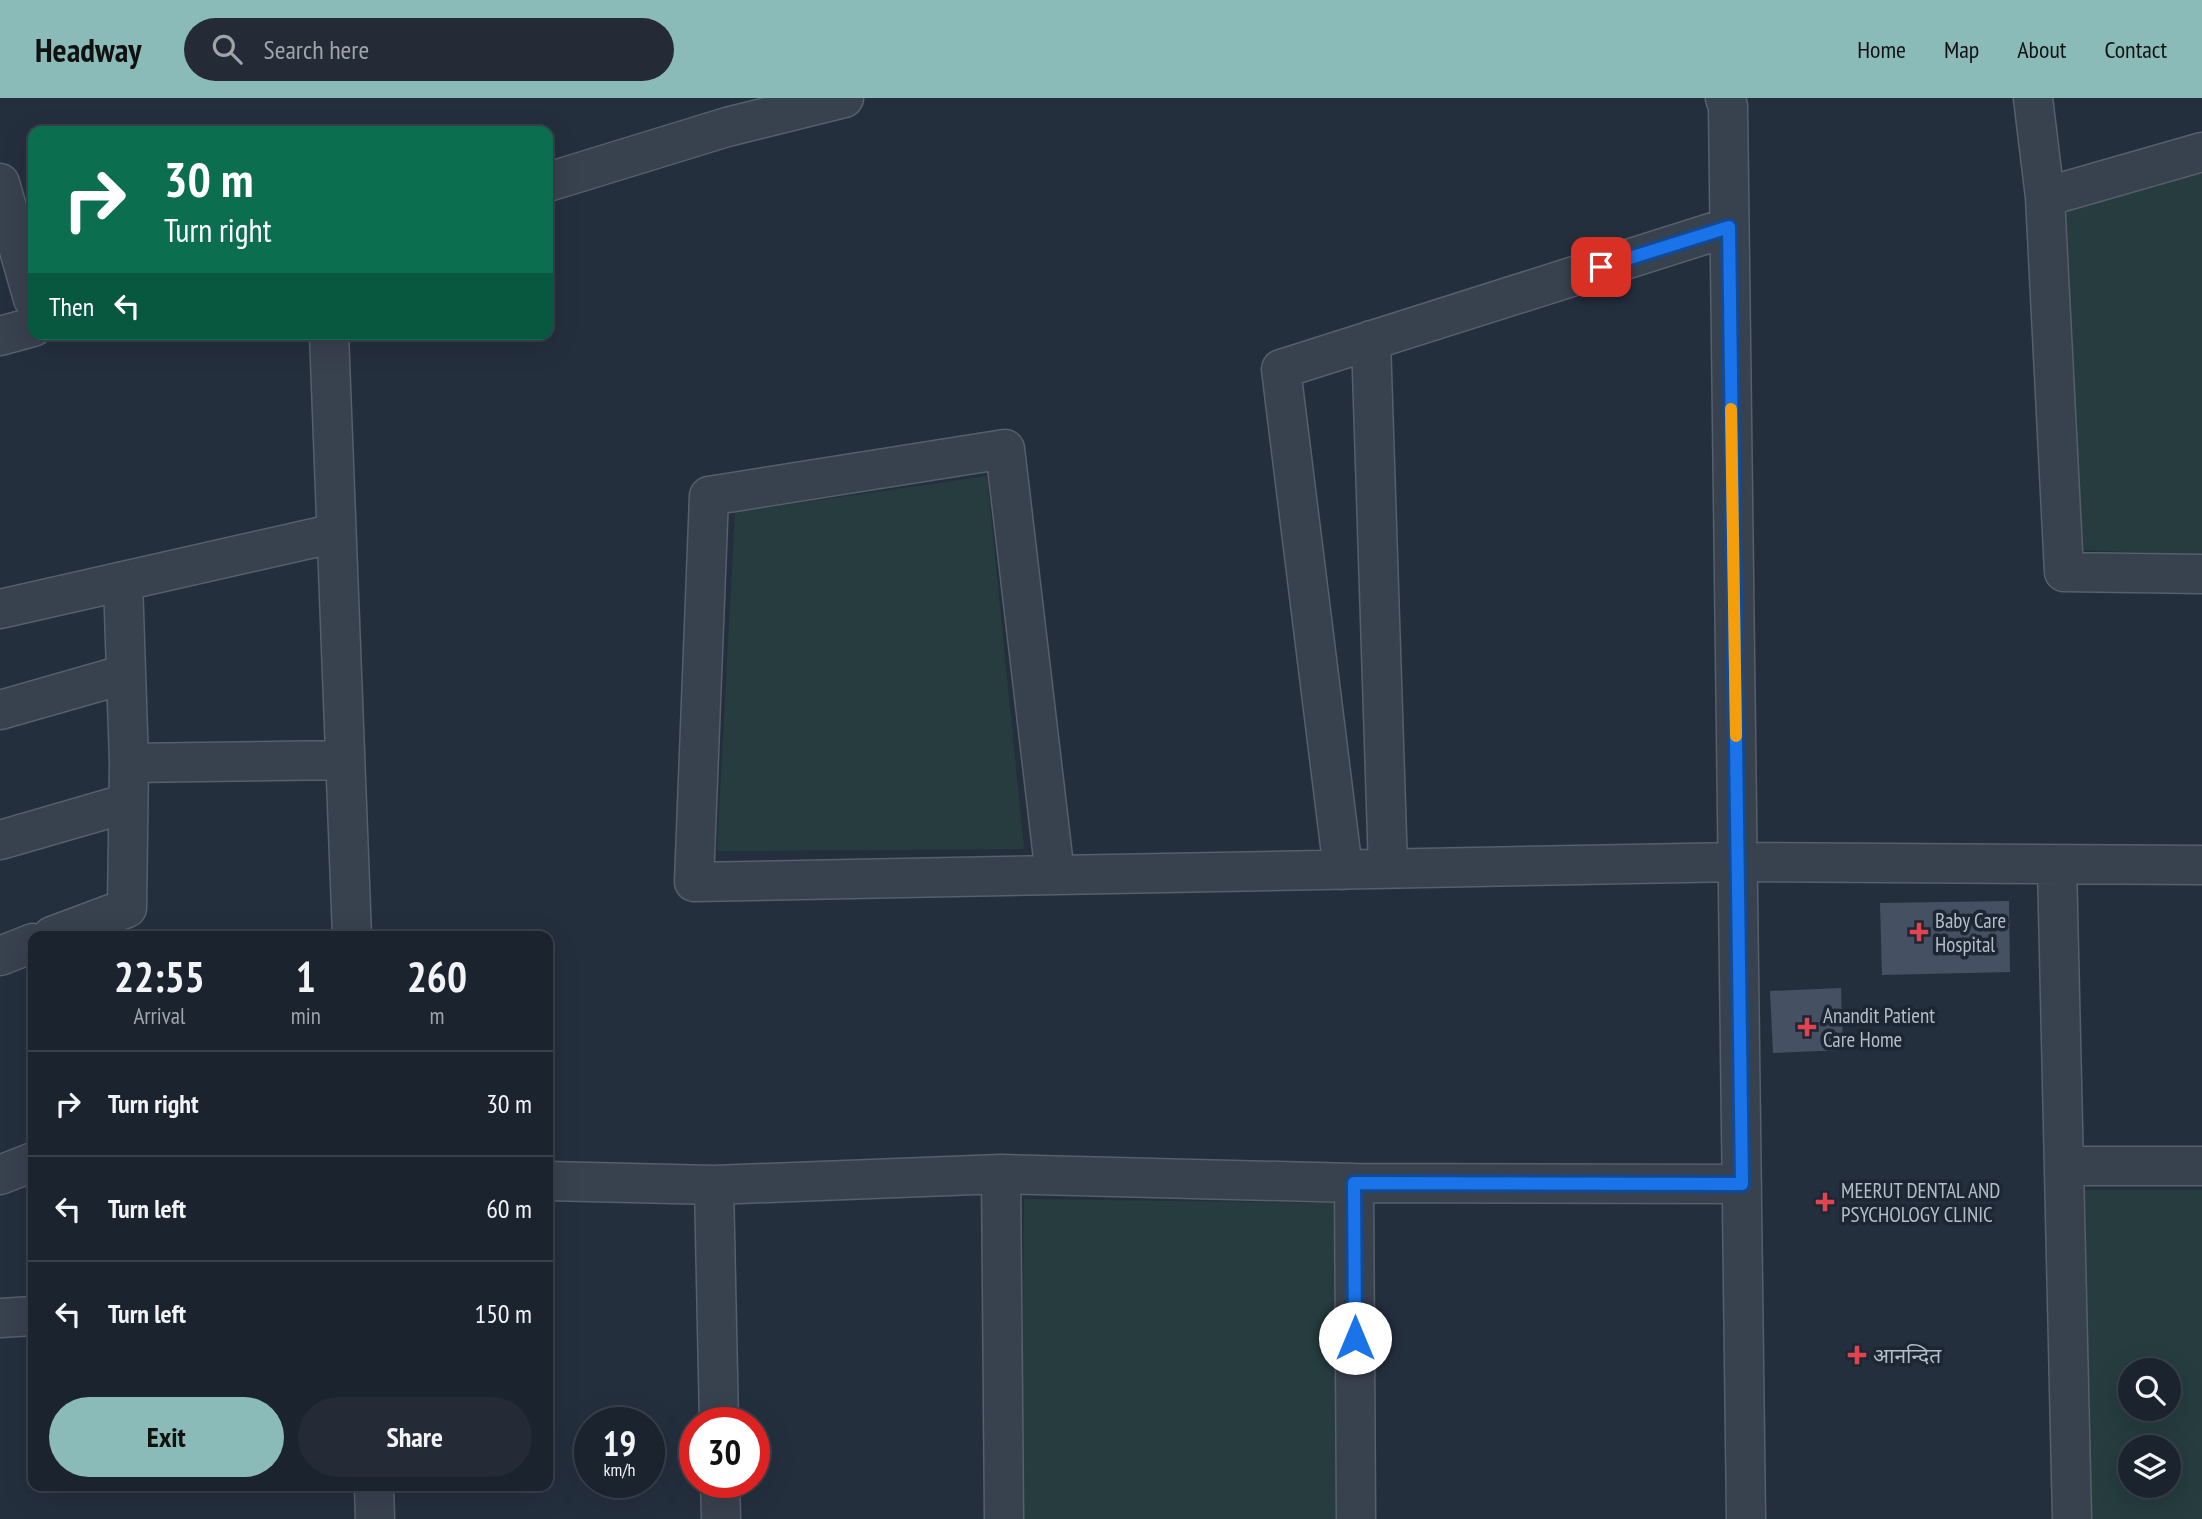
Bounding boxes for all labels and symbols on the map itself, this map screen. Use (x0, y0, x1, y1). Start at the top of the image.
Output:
pin (1571, 237, 1631, 297)
place label: Baby Care Hospital (1935, 907, 2006, 958)
marker: Baby Care Hospital (1909, 922, 1929, 942)
place label: Anandit Patient Care Home (1823, 1002, 1935, 1053)
marker: Anandit Patient Care Home (1797, 1017, 1817, 1037)
place label: MEERUT DENTAL AND PSYCHOLOGY CLINIC (1841, 1177, 2000, 1228)
marker: MEERUT DENTAL AND PSYCHOLOGY CLINIC (1815, 1192, 1835, 1212)
position arrow (1318, 1301, 1392, 1375)
place label: आनन्दित (1873, 1342, 1942, 1369)
marker: आनन्दित (1847, 1345, 1867, 1365)
speed limit sign: 30 (679, 1407, 770, 1498)

